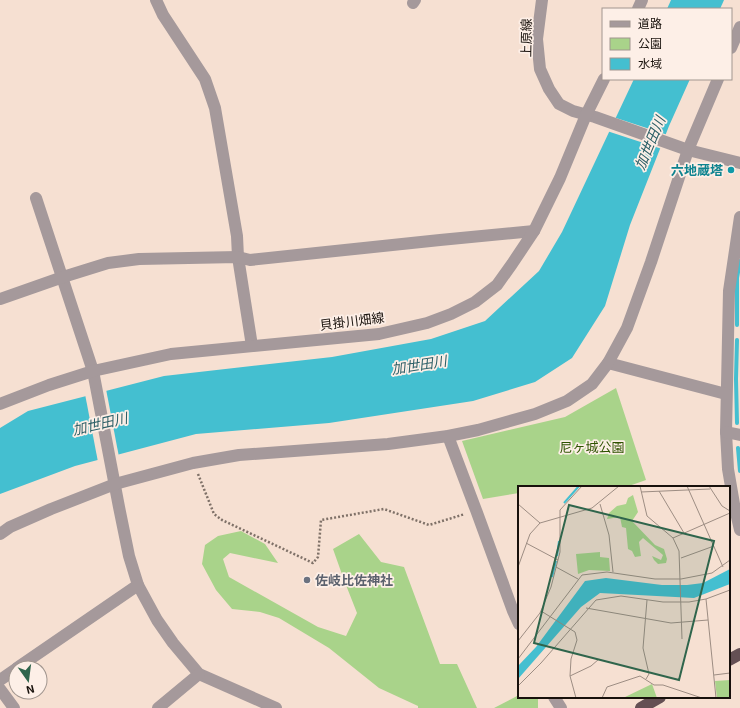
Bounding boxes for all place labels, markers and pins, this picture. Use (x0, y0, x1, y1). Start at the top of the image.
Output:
place label: 六地蔵塔 (671, 162, 723, 178)
marker: 六地蔵塔 (726, 165, 736, 175)
place label: 佐岐比佐神社 (315, 572, 393, 588)
marker: 佐岐比佐神社 (302, 575, 312, 585)

